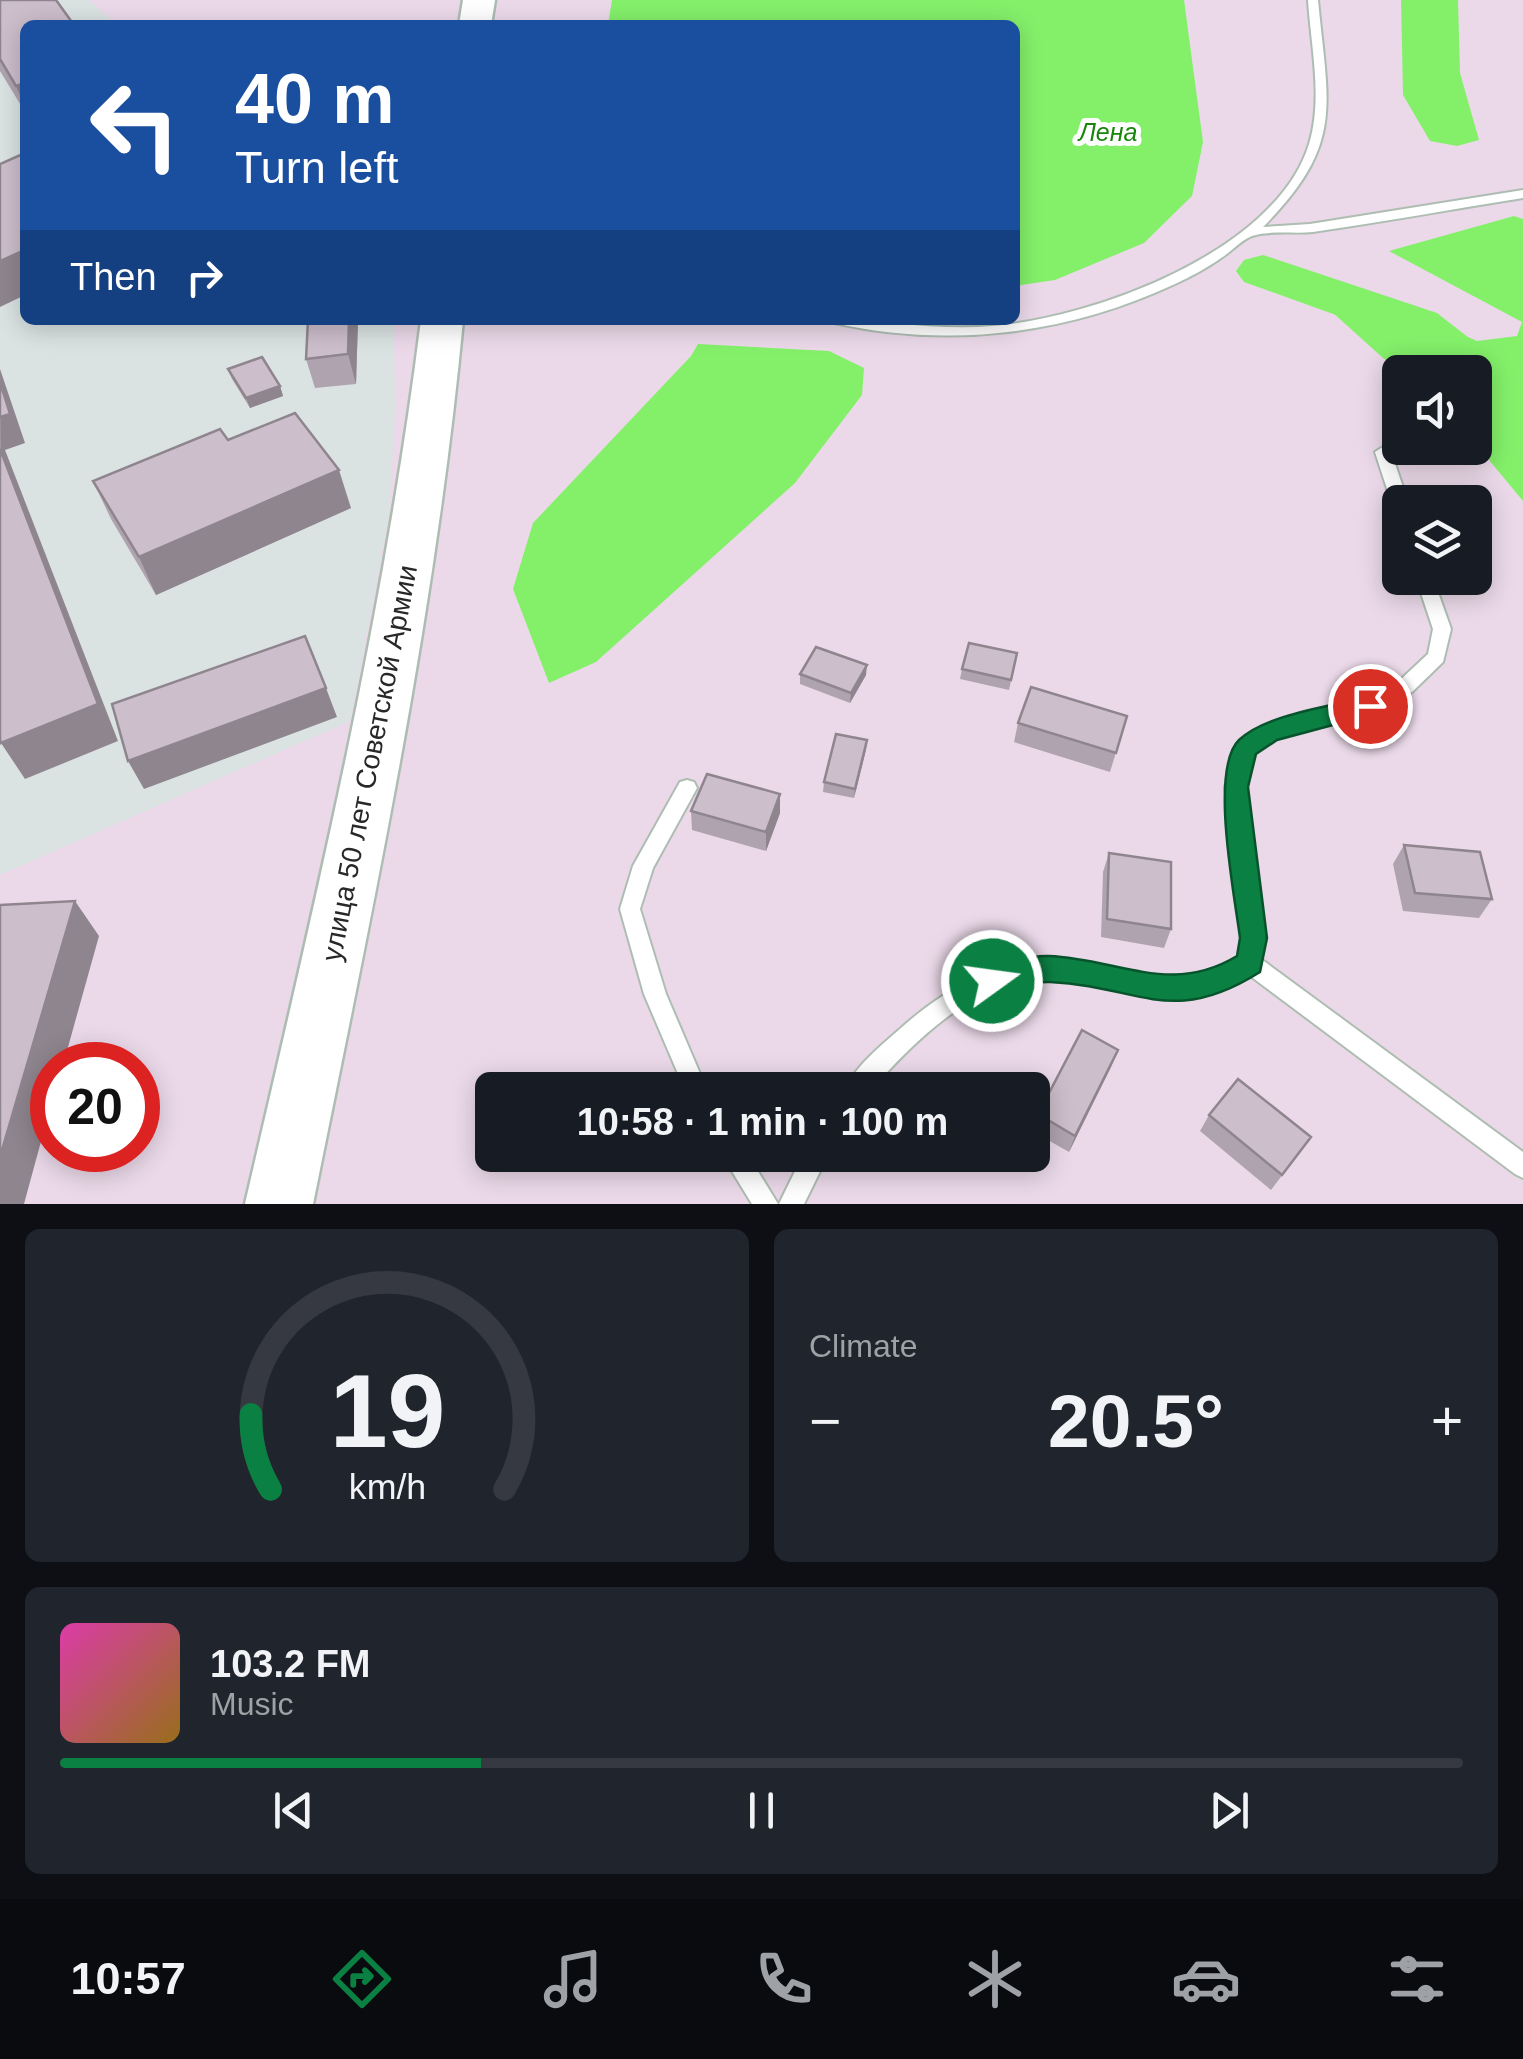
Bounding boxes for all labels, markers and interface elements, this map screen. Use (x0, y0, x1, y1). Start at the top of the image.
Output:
icon: left (70, 60, 200, 190)
text: 40 m (235, 60, 395, 138)
water label: Лена (1077, 118, 1137, 146)
text: Turn left (235, 142, 398, 193)
icon: right (177, 250, 232, 305)
text: Then (70, 256, 157, 298)
map controls (1382, 355, 1492, 595)
button: sound (1382, 355, 1492, 465)
button: layers (1382, 485, 1492, 595)
street label: улица 50 лет Советской Армии (316, 562, 423, 964)
pin (1328, 664, 1413, 749)
icon: arrive (1343, 679, 1398, 734)
position arrow (940, 929, 1044, 1033)
speed limit sign: 20 (30, 1042, 160, 1172)
text: 10:58 · 1 min · 100 m (577, 1101, 948, 1143)
text: Climate (809, 1328, 917, 1364)
text: 19 (329, 1353, 445, 1469)
text: 20.5° (1048, 1379, 1224, 1463)
text: − (809, 1390, 841, 1452)
text: + (1431, 1390, 1463, 1452)
text: km/h (348, 1467, 426, 1507)
text: 103.2 FM (210, 1643, 371, 1685)
text: Music (210, 1686, 294, 1722)
icon: previous (266, 1783, 321, 1838)
icon: pause (734, 1783, 789, 1838)
icon: next (1202, 1783, 1257, 1838)
icon: directions (327, 1944, 397, 2014)
icon: music (538, 1944, 608, 2014)
icon: phone (749, 1944, 819, 2014)
icon: climate (960, 1944, 1030, 2014)
icon: car (1171, 1944, 1241, 2014)
icon: filters (1382, 1944, 1452, 2014)
text: 10:57 (71, 1953, 186, 2004)

